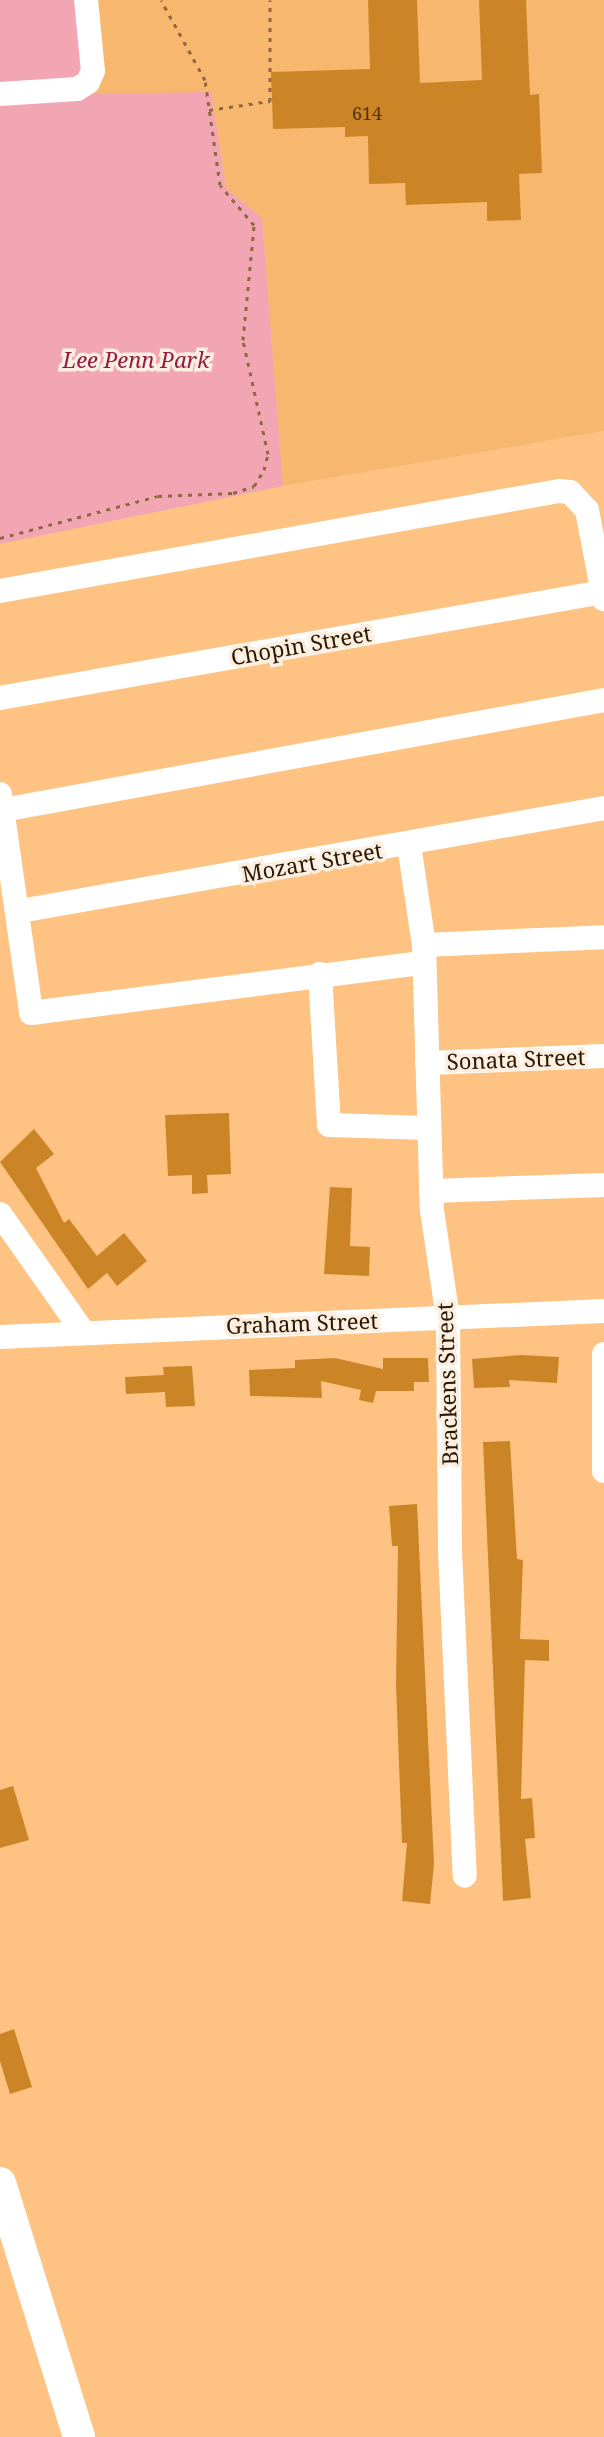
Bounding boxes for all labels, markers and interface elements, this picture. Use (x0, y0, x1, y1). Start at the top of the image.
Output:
house number: 614 (352, 102, 382, 124)
park label: Lee Penn Park (63, 347, 209, 373)
street label: Chopin Street (229, 620, 373, 670)
street label: Mozart Street (240, 837, 384, 887)
street label: Sonata Street (446, 1043, 586, 1075)
street label: Brackens Street (431, 1302, 463, 1466)
street label: Graham Street (225, 1307, 379, 1339)

